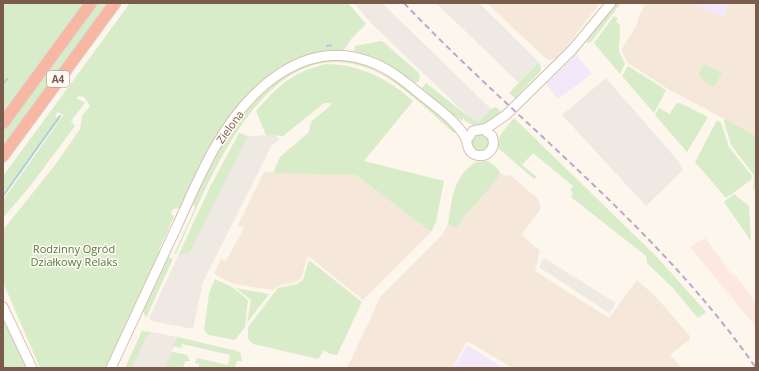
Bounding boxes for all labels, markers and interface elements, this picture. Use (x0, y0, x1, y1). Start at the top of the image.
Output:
road number: A4 (47, 71, 69, 87)
street label: Zielona (213, 107, 247, 146)
park label: Rodzinny Ogród Działkowy Relaks (31, 241, 117, 269)

